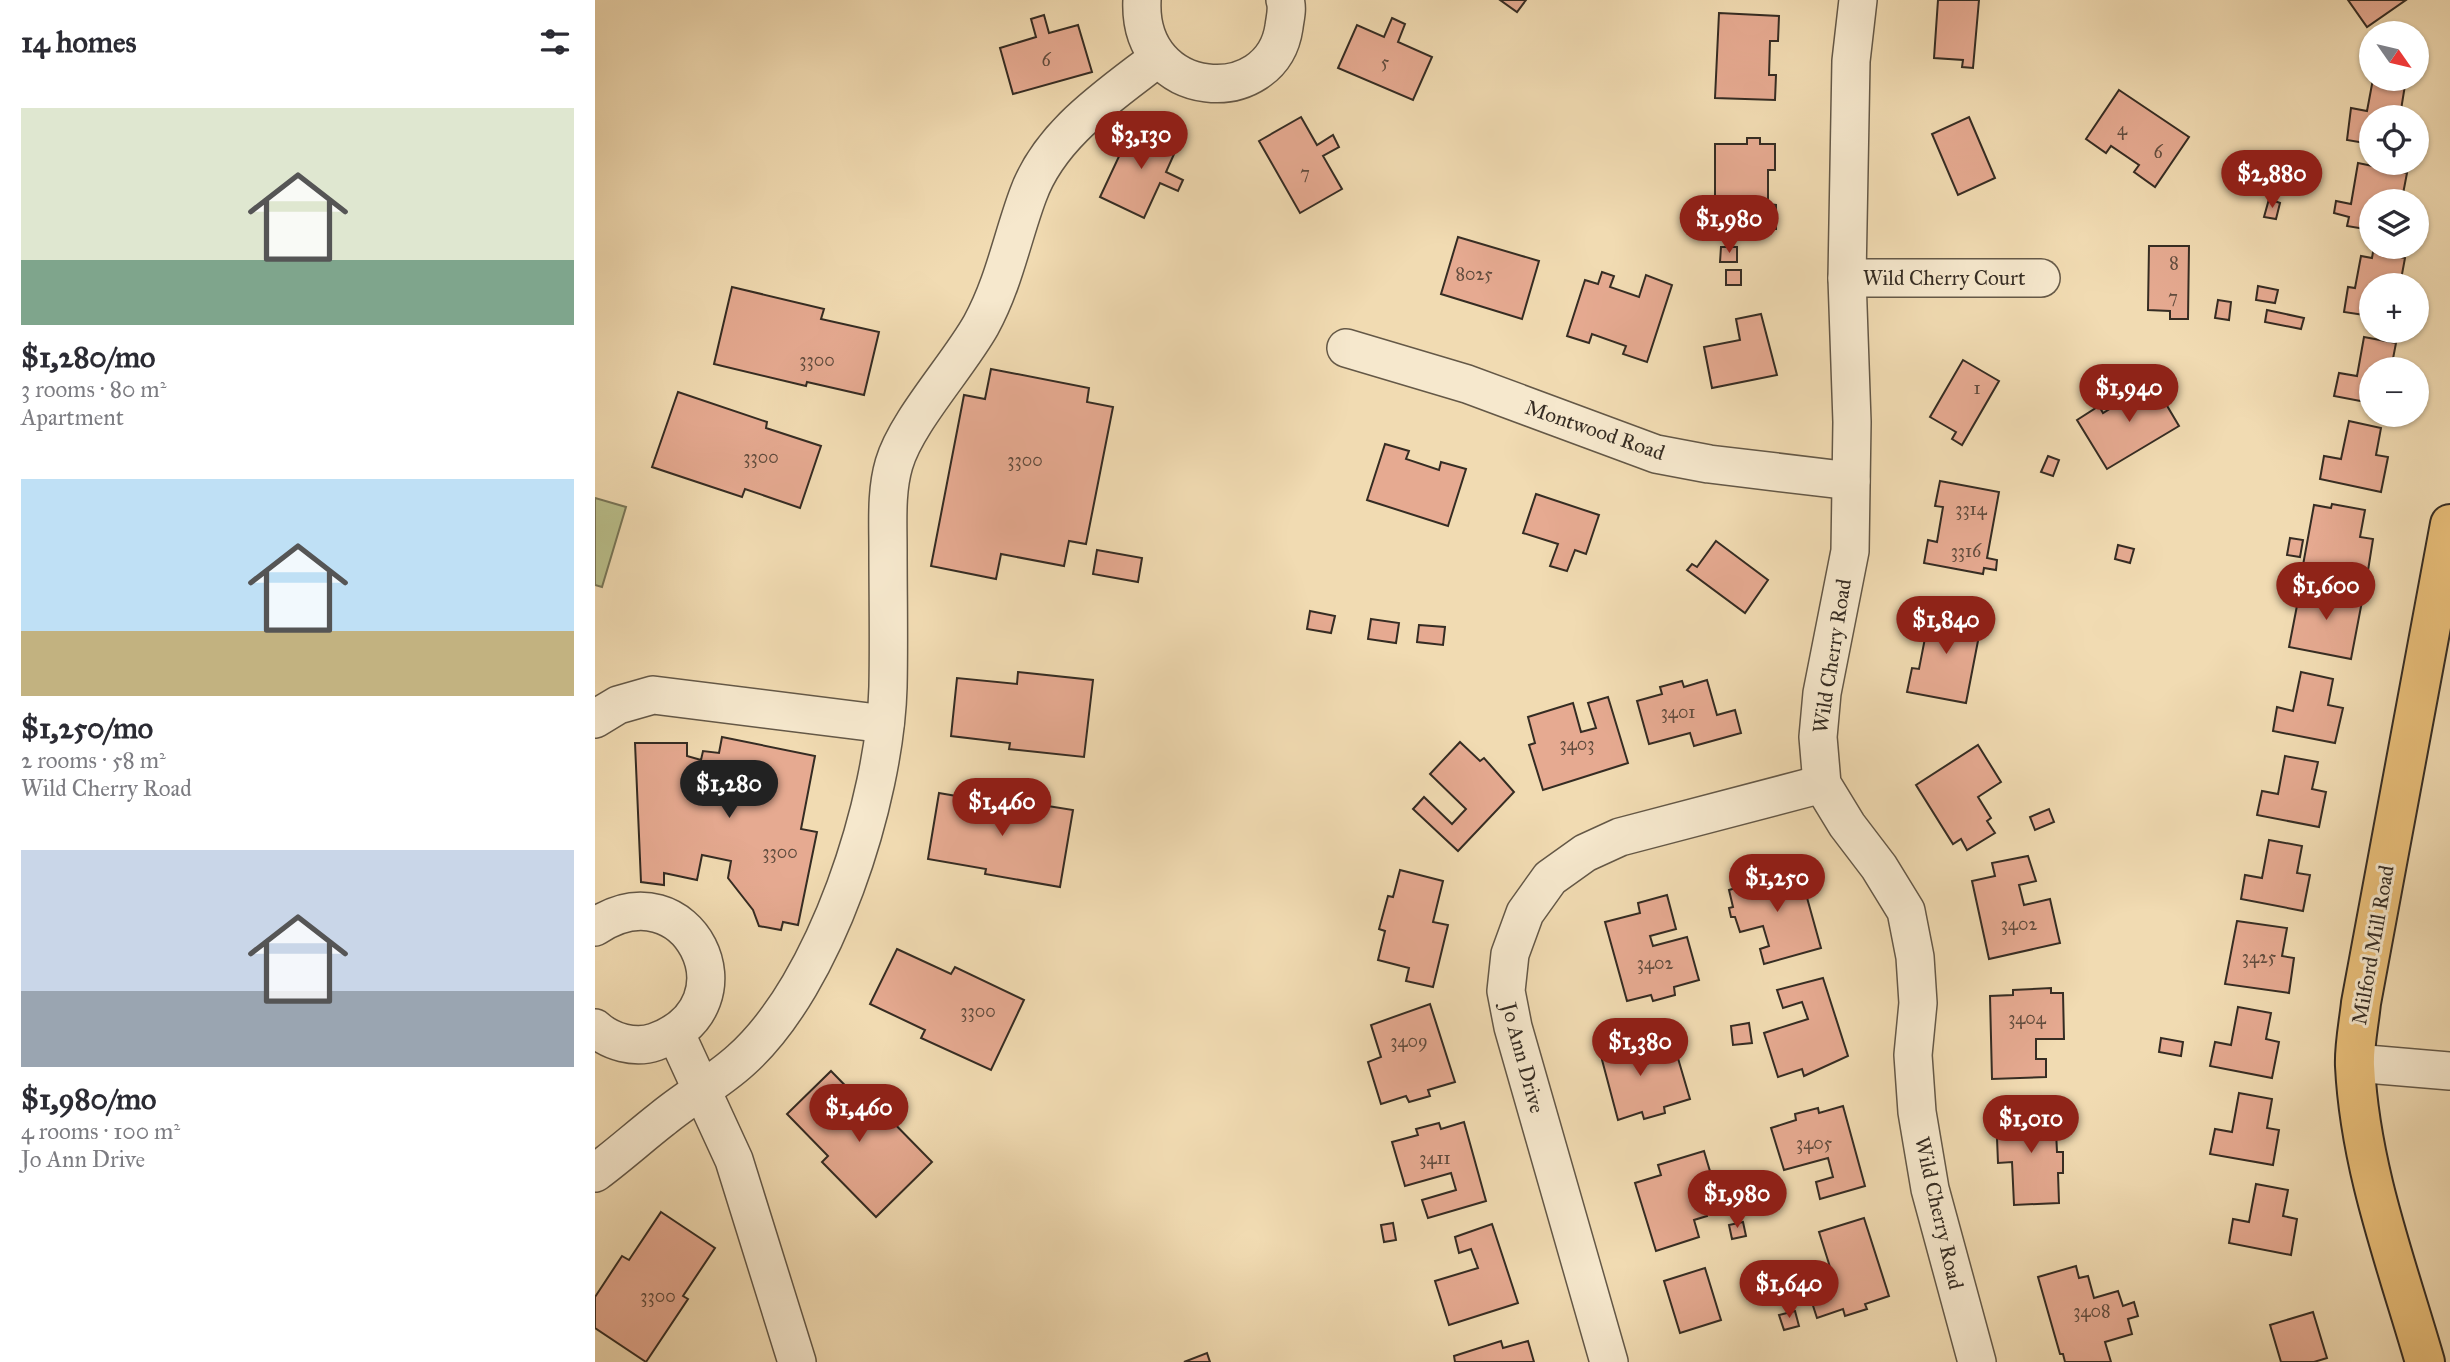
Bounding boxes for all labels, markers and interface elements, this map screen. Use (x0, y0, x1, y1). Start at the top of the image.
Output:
north arrow (2359, 21, 2429, 91)
map controls (2359, 21, 2429, 427)
icon: filters (536, 23, 574, 61)
text: 14 homes (21, 24, 136, 60)
house number: 6 (1041, 49, 1051, 71)
house number: 5 (1381, 51, 1390, 73)
button: locate (2359, 105, 2429, 175)
pin: $3,130 (1084, 111, 1198, 171)
house number: 4 (2117, 118, 2128, 140)
text: $3,130 (1111, 120, 1171, 148)
house number: 6 (2153, 141, 2163, 163)
pin: $2,880 (2215, 150, 2329, 210)
icon: home (235, 154, 361, 280)
text: $2,880 (2237, 159, 2307, 187)
house number: 7 (1300, 162, 1310, 184)
button: layers (2359, 189, 2429, 259)
pin: $1,980 (1672, 196, 1786, 255)
text: $1,980 (1696, 204, 1762, 232)
house number: 8 (2169, 252, 2179, 274)
house number: 8025 (1455, 263, 1493, 285)
street label: Wild Cherry Court (1863, 265, 2026, 291)
button: + (2359, 273, 2429, 343)
house number: 7 (2168, 286, 2178, 308)
text: $1,280/mo (21, 339, 155, 375)
house number: 3300 (799, 349, 835, 371)
button: − (2359, 357, 2429, 427)
pin: $1,940 (2072, 364, 2186, 424)
text: $1,940 (2095, 373, 2163, 401)
text: 3 rooms · 80 m² (21, 375, 166, 403)
house number: 1 (1973, 377, 1981, 399)
street label: Montwood Road (1522, 394, 1669, 466)
text: Apartment (21, 403, 124, 431)
house number: 3300 (743, 446, 779, 468)
house number: 3300 (1007, 449, 1043, 471)
house number: 3314 (1955, 498, 1988, 520)
icon: home (235, 525, 361, 651)
house number: 3316 (1951, 540, 1982, 562)
pin: $1,600 (2269, 562, 2383, 622)
text: $1,600 (2292, 571, 2360, 599)
street label: Wild Cherry Road (1807, 577, 1857, 735)
pin: $1,840 (1889, 596, 2003, 656)
text: $1,840 (1912, 605, 1980, 633)
house number: 3401 (1661, 701, 1695, 723)
text: $1,250/mo (21, 710, 153, 746)
house number: 3403 (1560, 733, 1594, 755)
text: 2 rooms · 58 m² (21, 746, 166, 774)
pin: $1,280 (672, 760, 786, 820)
text: $1,280 (696, 769, 762, 797)
text: Wild Cherry Road (21, 774, 192, 802)
pin: $1,460 (945, 778, 1059, 838)
text: $1,460 (968, 787, 1036, 815)
house number: 3300 (762, 841, 798, 863)
pin: $1,250 (1720, 855, 1834, 914)
text: $1,250 (1745, 863, 1809, 891)
street label: Milford Mill Road (2346, 863, 2400, 1027)
icon: home (235, 896, 361, 1022)
house number: 3402 (2001, 913, 2037, 935)
house number: 3425 (2242, 946, 2277, 968)
house number: 3402 (1637, 952, 1673, 974)
street label: Jo Ann Drive (1495, 998, 1550, 1116)
house number: 3300 (960, 1000, 996, 1022)
house number: 3404 (2008, 1007, 2047, 1029)
pin: $1,380 (1583, 1018, 1697, 1078)
text: $1,380 (1608, 1027, 1672, 1055)
house number: 3409 (1390, 1030, 1428, 1052)
text: $1,980/mo (21, 1081, 156, 1117)
pin: $1,460 (802, 1084, 916, 1144)
text: $1,460 (825, 1093, 893, 1121)
pin: $1,010 (1974, 1096, 2088, 1155)
text: $1,010 (1999, 1104, 2063, 1132)
text: 4 rooms · 100 m² (21, 1117, 180, 1145)
house number: 3405 (1796, 1132, 1833, 1154)
street label: Wild Cherry Road (1909, 1134, 1969, 1292)
text: Jo Ann Drive (21, 1145, 145, 1173)
house number: 3411 (1419, 1147, 1451, 1169)
pin: $1,980 (1680, 1170, 1794, 1230)
text: $1,980 (1704, 1179, 1770, 1207)
pin: $1,640 (1732, 1260, 1846, 1320)
text: $1,640 (1756, 1269, 1822, 1297)
house number: 3300 (640, 1285, 676, 1307)
house number: 3408 (2073, 1300, 2111, 1322)

